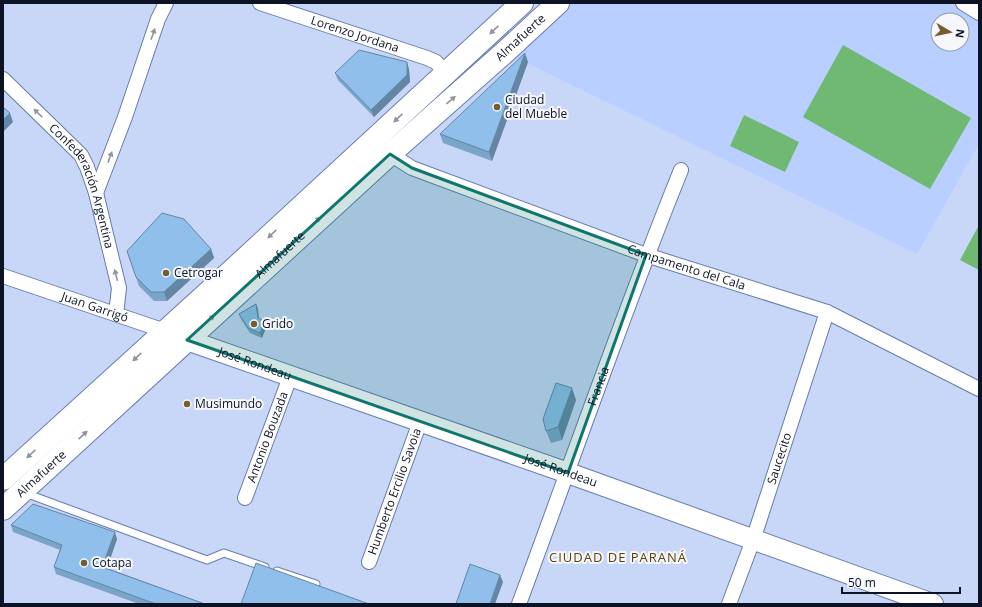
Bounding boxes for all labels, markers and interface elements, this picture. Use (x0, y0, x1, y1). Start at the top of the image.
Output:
street label: Almafuerte (491, 10, 549, 65)
street label: Lorenzo Jordana (309, 11, 401, 56)
north arrow (930, 12, 970, 52)
one-way arrow (488, 25, 499, 34)
one-way arrow (150, 28, 156, 40)
text: N (952, 28, 968, 39)
place label: Ciudad del Mueble (505, 91, 567, 122)
one-way arrow (446, 96, 456, 105)
marker: Ciudad del Mueble (492, 102, 502, 112)
one-way arrow (33, 108, 43, 118)
one-way arrow (393, 113, 403, 123)
street label: Confederación Argentina (46, 119, 118, 250)
one-way arrow (108, 150, 114, 162)
one-way arrow (311, 217, 321, 226)
street label: Almafuerte (251, 227, 309, 282)
one-way arrow (267, 229, 276, 238)
street label: Campamento del Cala (625, 240, 748, 294)
place label: Cetrogar (174, 264, 223, 281)
marker: Cetrogar (161, 268, 171, 278)
one-way arrow (113, 269, 119, 282)
street label: Juan Garrigó (58, 287, 131, 326)
one-way arrow (205, 314, 215, 323)
place label: Grido (262, 315, 293, 332)
marker: Grido (249, 319, 259, 329)
street label: José Rondeau (215, 342, 294, 384)
one-way arrow (132, 352, 142, 361)
street label: Francia (583, 364, 613, 408)
street label: Antonio Bouzada (243, 389, 292, 485)
place label: Musimundo (195, 395, 262, 412)
marker: Musimundo (182, 399, 192, 409)
street label: Humberto Ercilio Savoia (363, 426, 425, 557)
one-way arrow (78, 430, 88, 440)
street label: Saucecito (763, 430, 795, 486)
street label: Almafuerte (12, 446, 70, 501)
one-way arrow (26, 449, 36, 459)
street label: José Rondeau (521, 449, 600, 491)
district label: CIUDAD DE PARANÁ (549, 548, 687, 566)
place label: Cotapa (92, 554, 132, 571)
marker: Cotapa (79, 558, 89, 568)
scale bar (842, 569, 960, 595)
text: 50 m (848, 574, 876, 591)

